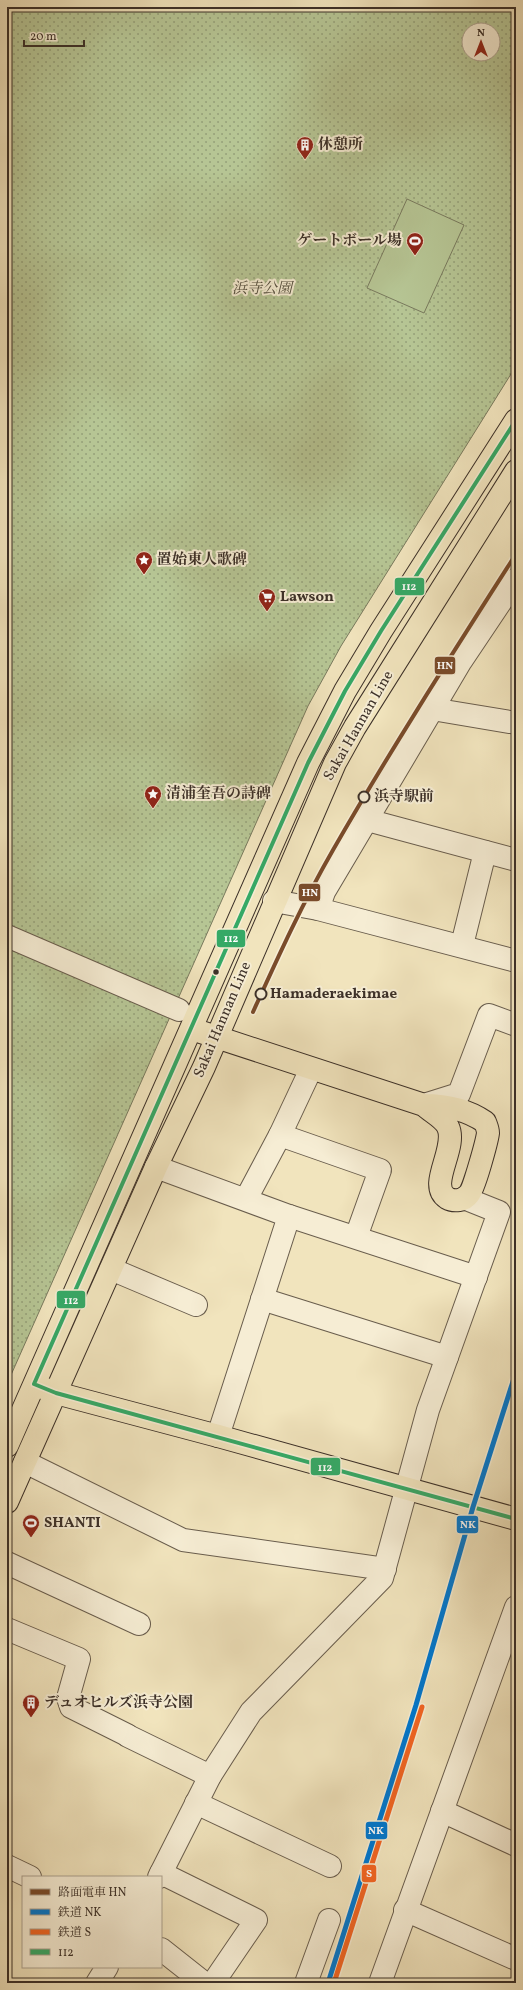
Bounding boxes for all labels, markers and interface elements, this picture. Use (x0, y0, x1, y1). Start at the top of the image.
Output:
scale bar (24, 22, 84, 48)
north arrow (461, 22, 501, 62)
text: N (477, 26, 485, 41)
text: 20 m (30, 29, 57, 45)
building icon: 休憩所 (295, 135, 315, 160)
place label: 休憩所 (318, 135, 363, 156)
place label: ゲートボール場 (297, 231, 402, 252)
sports icon: ゲートボール場 (405, 231, 425, 256)
park label: 浜寺公園 (232, 279, 295, 300)
place icon: 置始東人歌碑 (134, 550, 154, 575)
place label: 置始東人歌碑 (157, 550, 247, 571)
line badge: 112 (394, 577, 425, 596)
text: 112 (402, 580, 417, 595)
supermarket icon: Lawson (257, 587, 277, 612)
place label: Lawson (280, 587, 334, 608)
line badge: HN (434, 656, 456, 675)
text: HN (437, 659, 453, 674)
street label: Sakai Hannan Line (319, 667, 399, 785)
place icon: 清浦奎吾の詩碑 (143, 784, 163, 809)
place label: 清浦奎吾の詩碑 (166, 784, 271, 805)
place label: 浜寺駅前 (374, 787, 434, 808)
marker: 浜寺駅前 (357, 790, 371, 804)
line badge: HN (298, 883, 321, 902)
text: HN (302, 886, 318, 901)
line badge: 112 (216, 929, 246, 948)
text: 112 (224, 932, 239, 947)
street label: Sakai Hannan Line (189, 959, 257, 1081)
unlabelled marker (211, 967, 221, 977)
place label: Hamaderaekimae (270, 984, 397, 1005)
marker: Hamaderaekimae (254, 987, 268, 1001)
line badge: 112 (56, 1290, 86, 1309)
text: 112 (64, 1294, 79, 1309)
line badge: 112 (310, 1457, 341, 1476)
text: 112 (318, 1461, 333, 1476)
sports icon: SHANTI (21, 1513, 41, 1538)
place label: SHANTI (44, 1513, 101, 1534)
line badge: NK (456, 1515, 479, 1534)
text: NK (460, 1518, 476, 1533)
building icon: デュオヒルズ浜寺公園 (21, 1693, 41, 1718)
place label: デュオヒルズ浜寺公園 (44, 1693, 193, 1714)
line badge: NK (365, 1821, 388, 1840)
text: NK (368, 1824, 384, 1839)
line badge: S (361, 1864, 377, 1883)
text: S (366, 1867, 372, 1882)
legend (22, 1876, 162, 1968)
text: 路面電車 HN (58, 1885, 126, 1901)
text: 鉄道 NK (57, 1905, 101, 1921)
text: 鉄道 S (57, 1925, 91, 1941)
text: 112 (58, 1945, 74, 1961)

